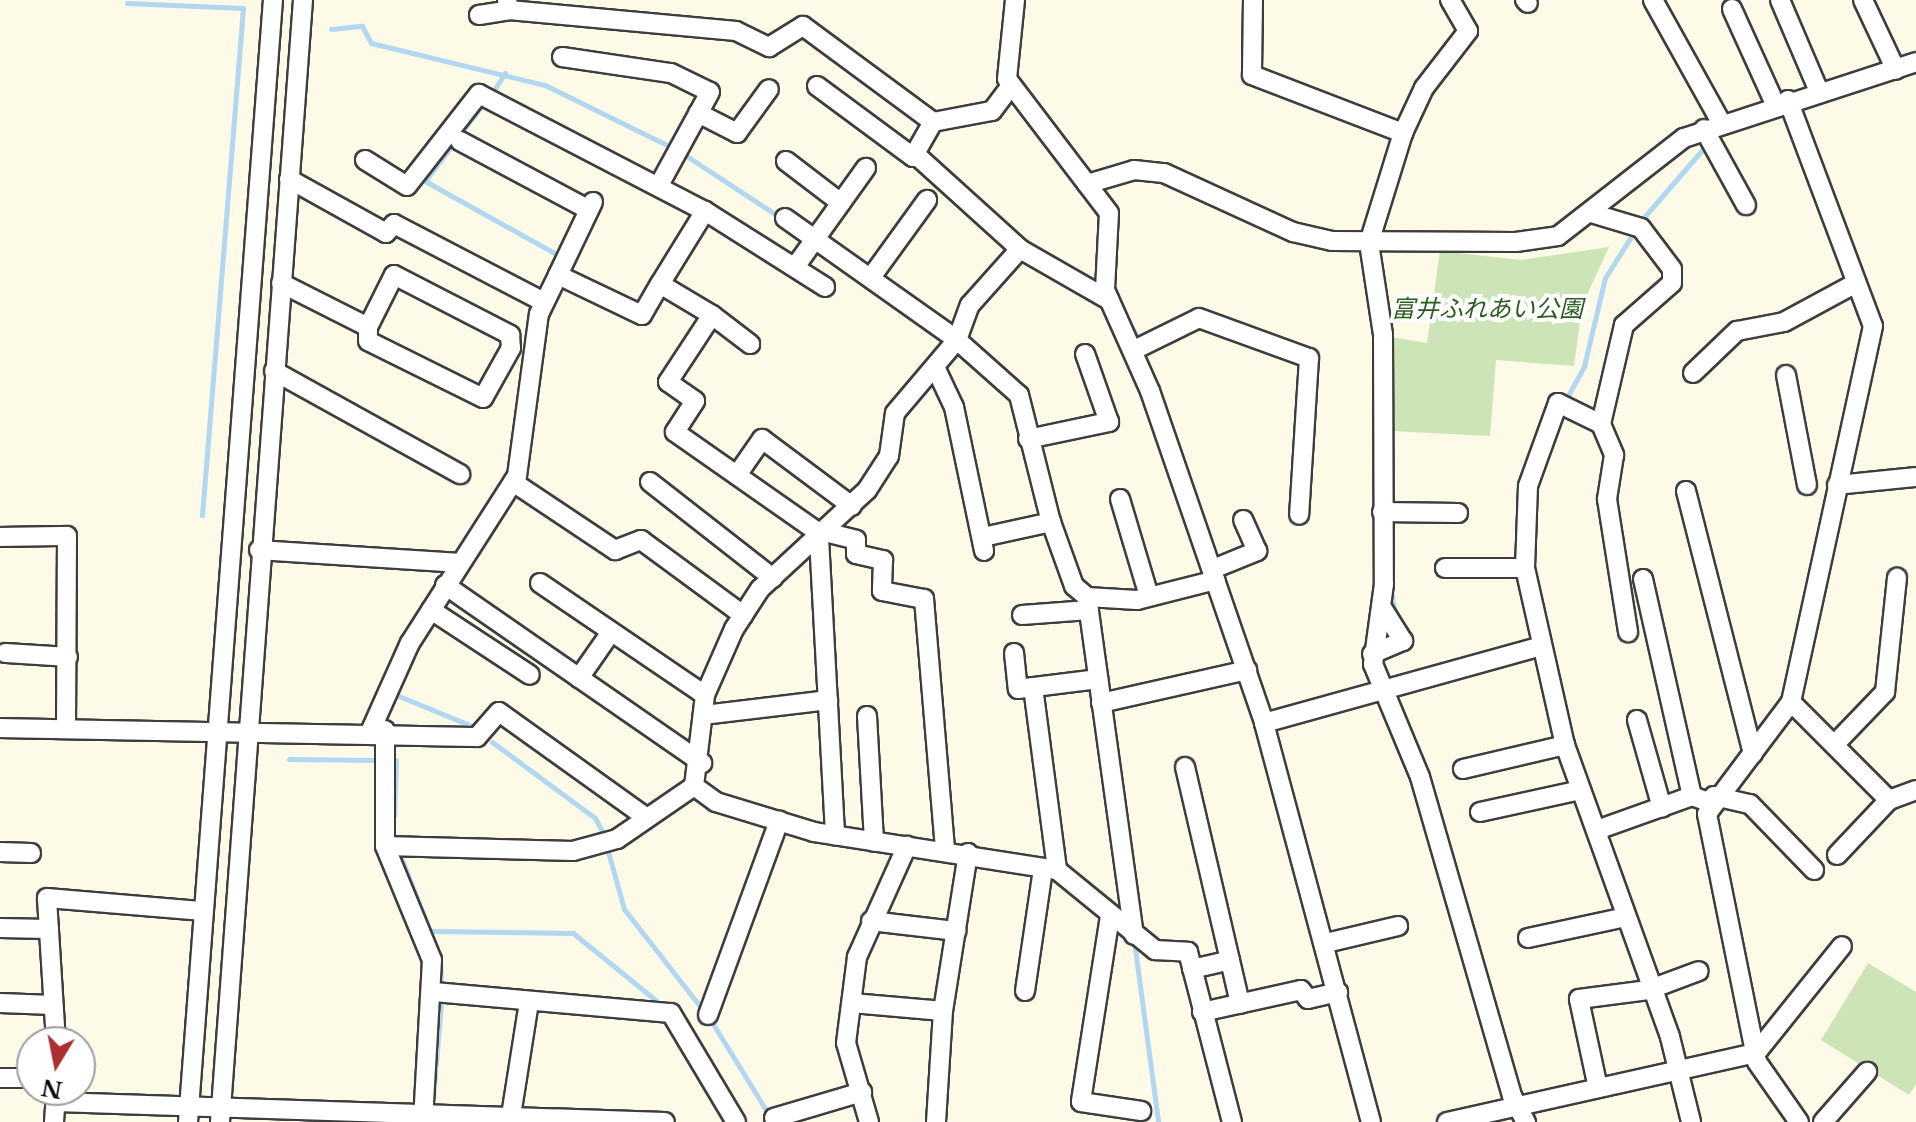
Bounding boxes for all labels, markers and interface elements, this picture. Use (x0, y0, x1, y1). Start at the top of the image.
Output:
park label: 富井ふれあい公園 (1391, 295, 1583, 323)
north arrow (16, 1026, 96, 1106)
text: N (40, 1073, 65, 1103)

